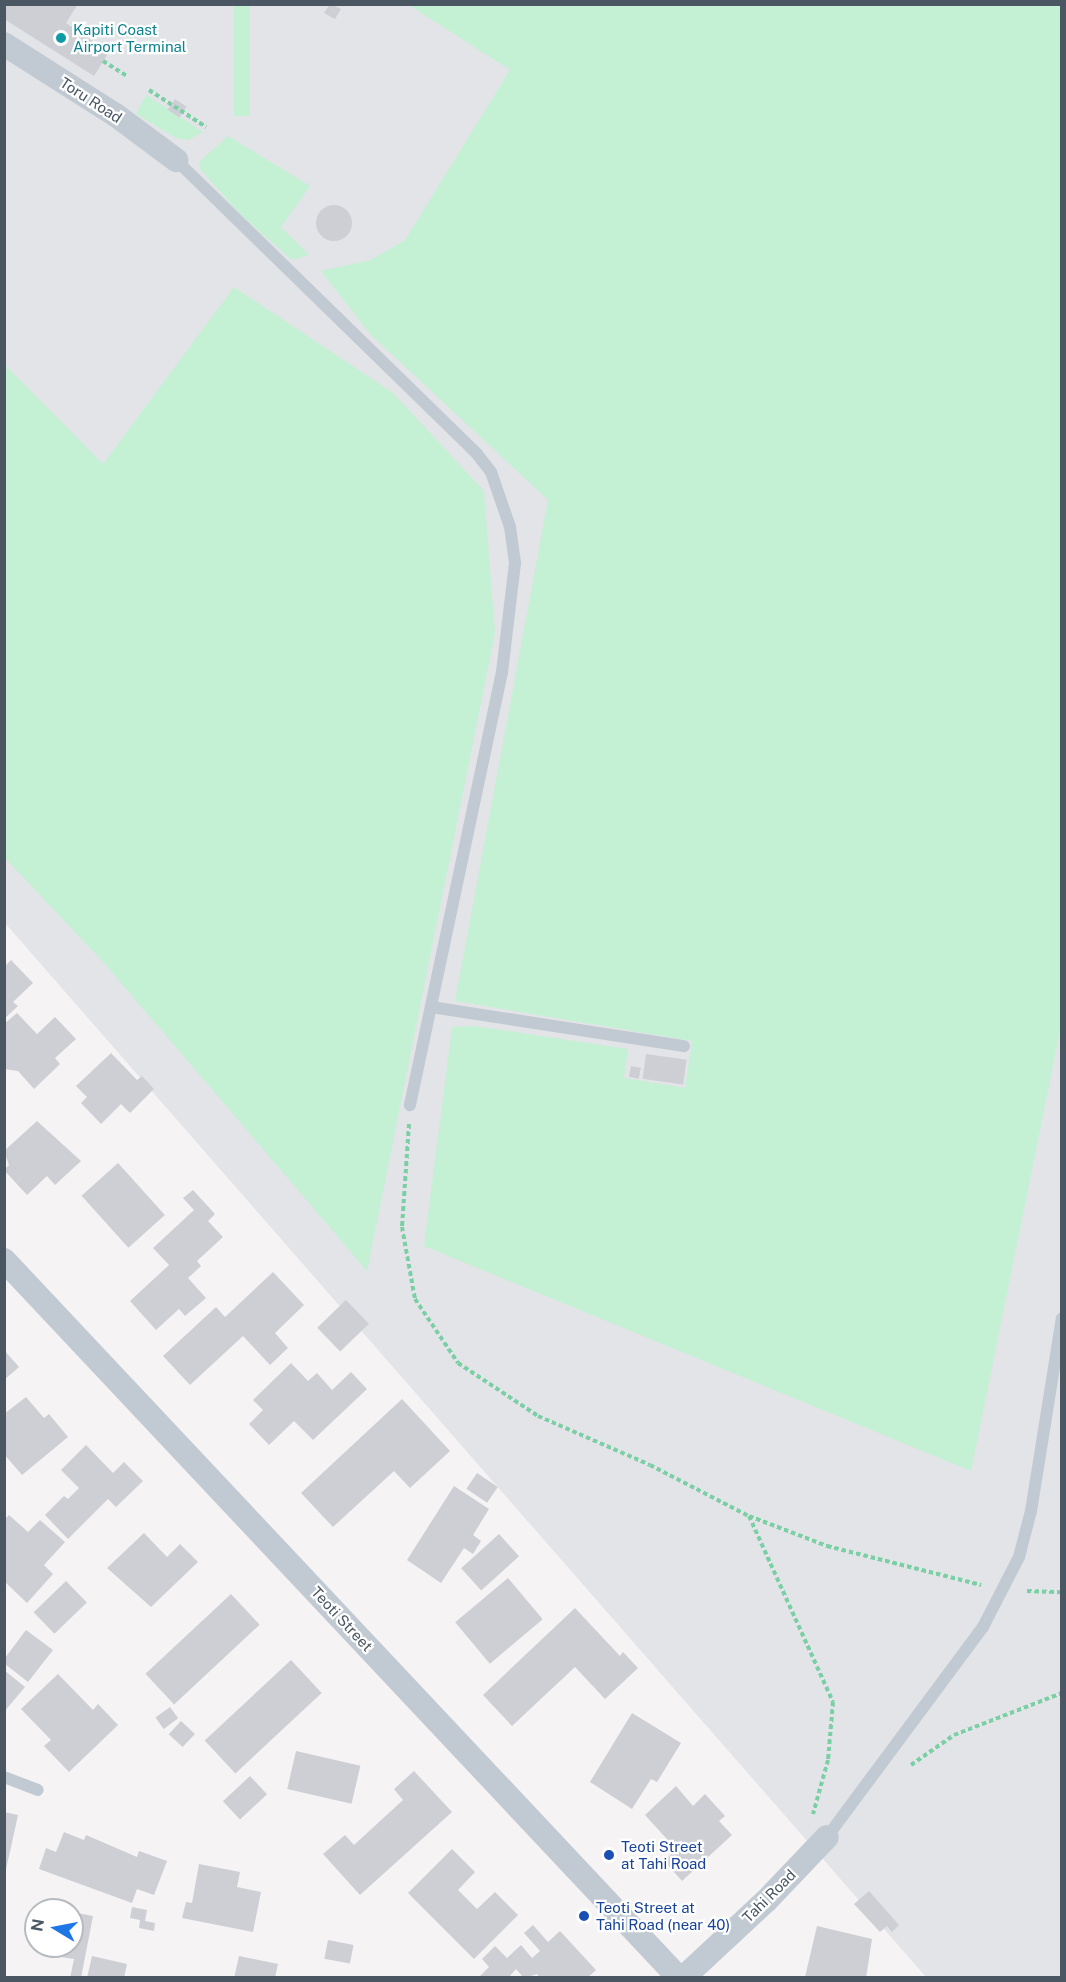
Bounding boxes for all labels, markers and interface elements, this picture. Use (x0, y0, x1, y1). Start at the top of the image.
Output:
place label: Kapiti Coast Airport Terminal (73, 20, 186, 55)
marker: Kapiti Coast Airport Terminal (54, 31, 68, 45)
street label: Toru Road (57, 73, 125, 127)
street label: Teoti Street (308, 1583, 376, 1655)
place label: Teoti Street at Tahi Road (621, 1837, 706, 1872)
marker: Teoti Street at Tahi Road (602, 1848, 616, 1862)
street label: Tahi Road (739, 1866, 799, 1926)
north arrow (24, 1898, 84, 1958)
place label: Teoti Street at Tahi Road (near 40) (596, 1898, 730, 1933)
marker: Teoti Street at Tahi Road (near 40) (577, 1909, 591, 1923)
text: N (27, 1917, 48, 1933)

